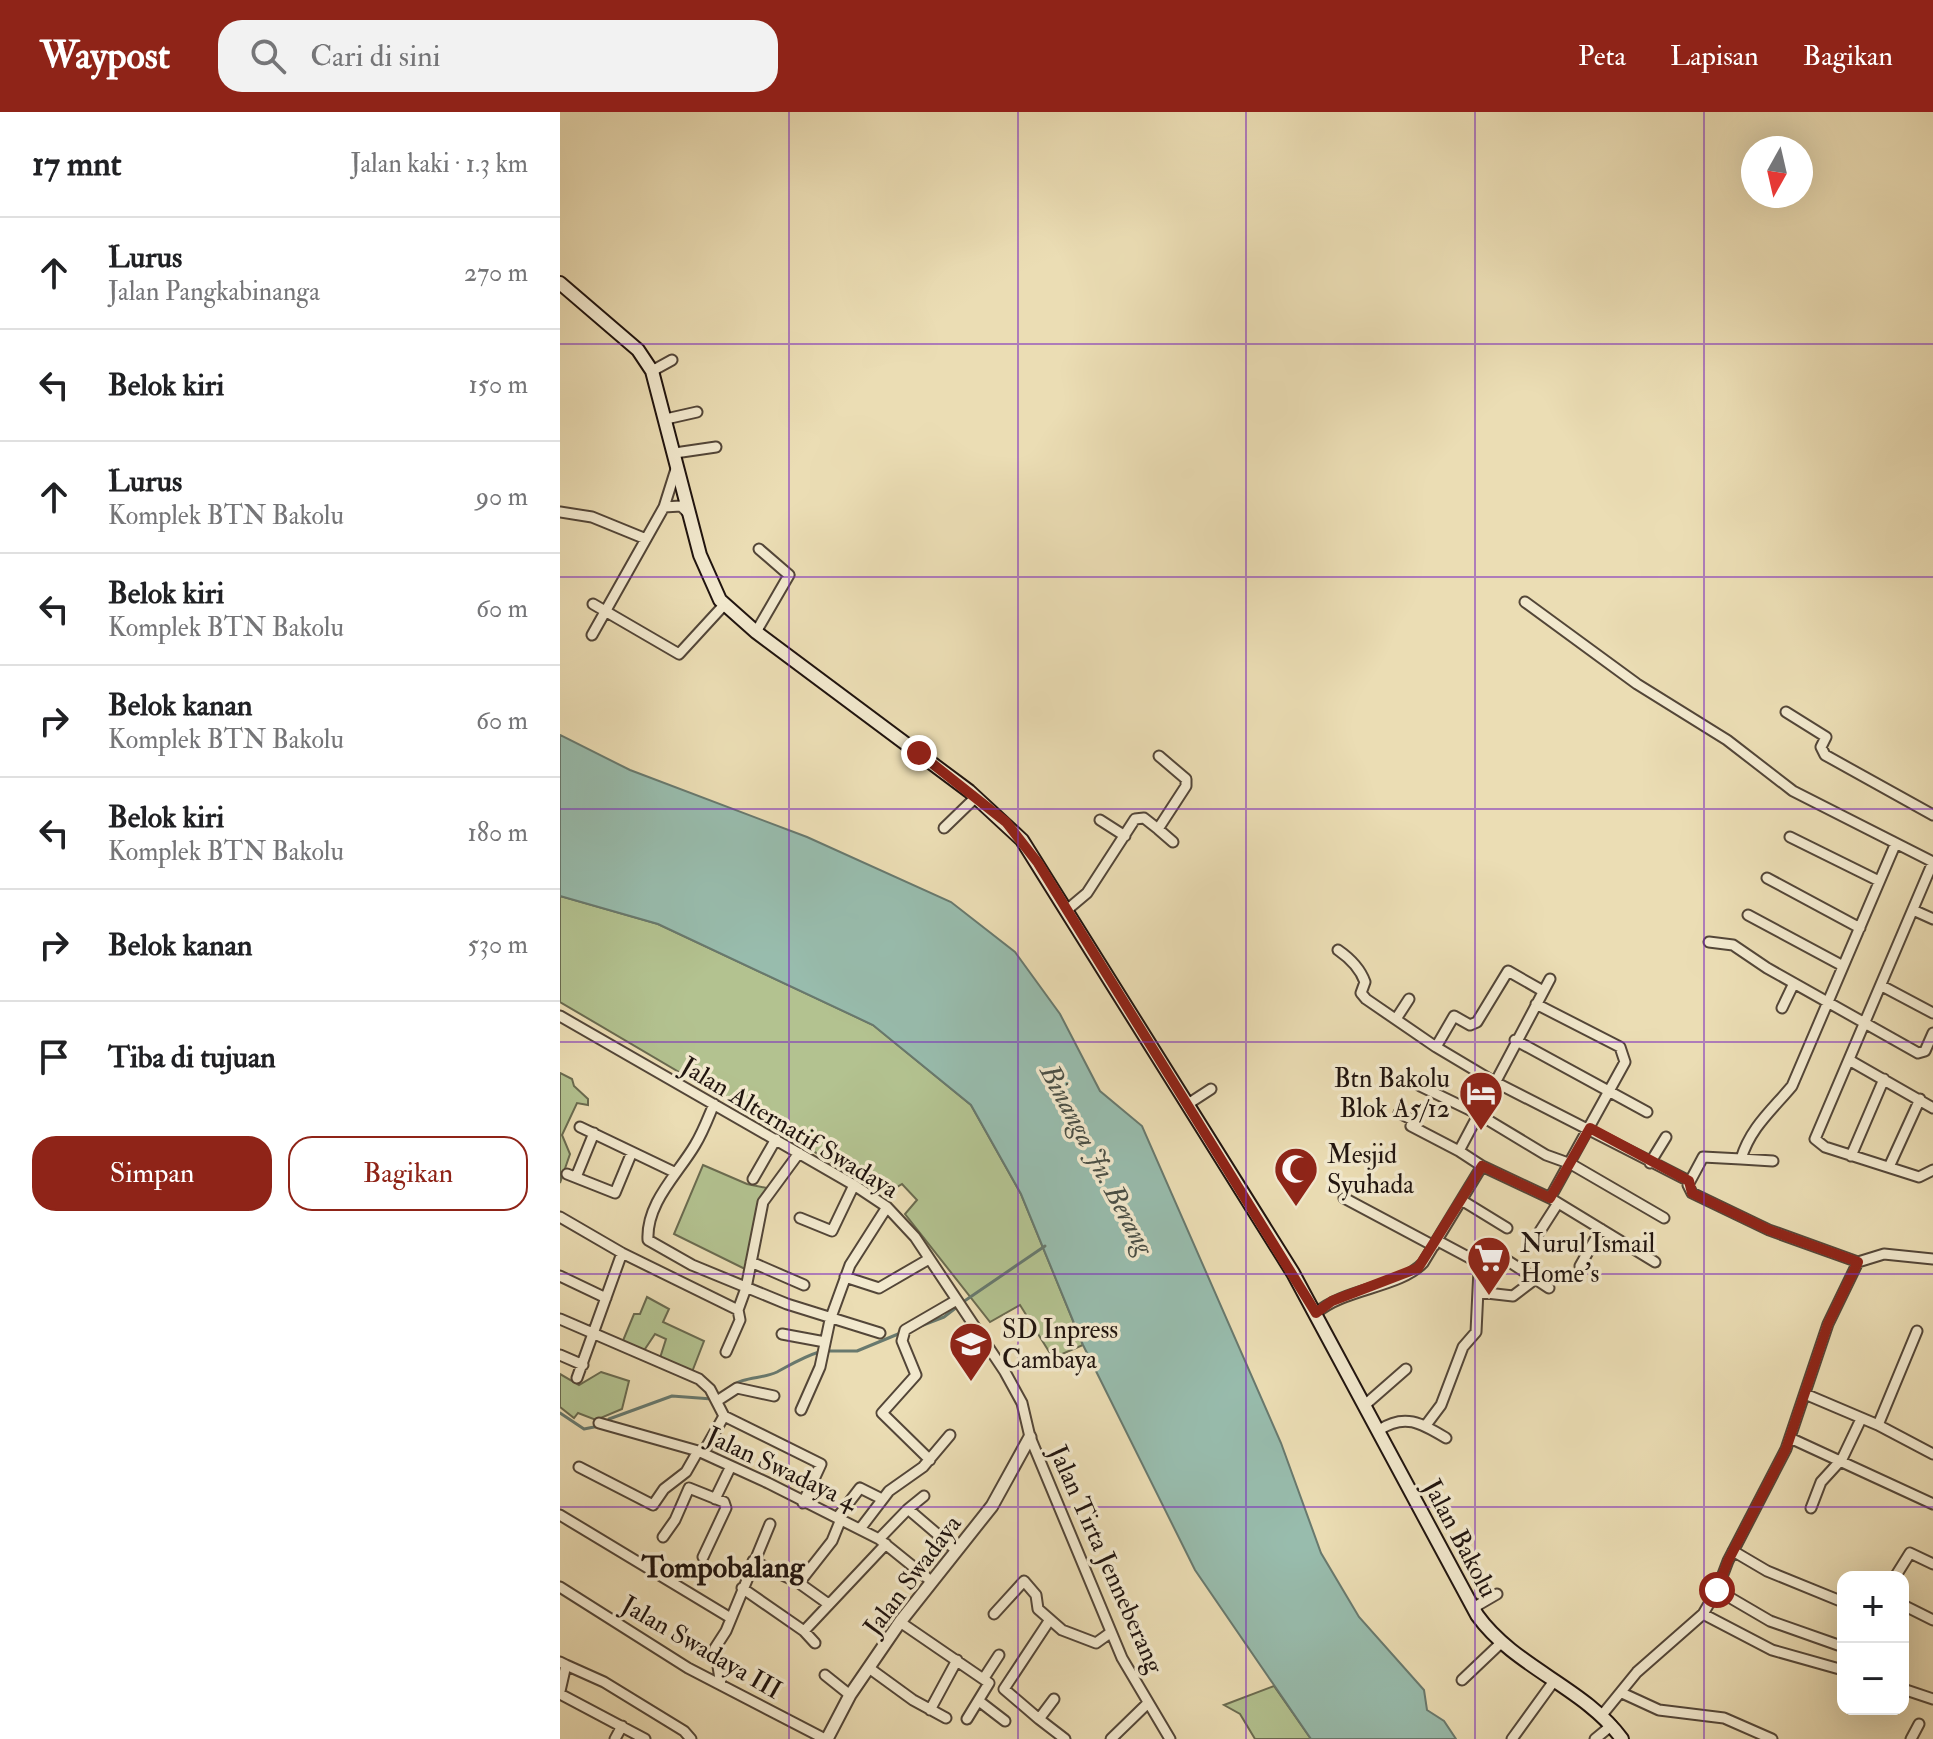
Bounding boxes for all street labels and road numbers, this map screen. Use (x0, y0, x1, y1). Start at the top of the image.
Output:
street label: Jalan Alternatif Swadaya (674, 1050, 904, 1206)
street label: Jalan Swadaya 4 (700, 1420, 863, 1518)
street label: Jalan Tirta Jenneberang (1041, 1440, 1171, 1679)
street label: Jalan Bakolu (1415, 1473, 1505, 1603)
street label: Jalan Swadaya (856, 1509, 969, 1643)
street label: Jalan Swadaya III (615, 1589, 787, 1707)

